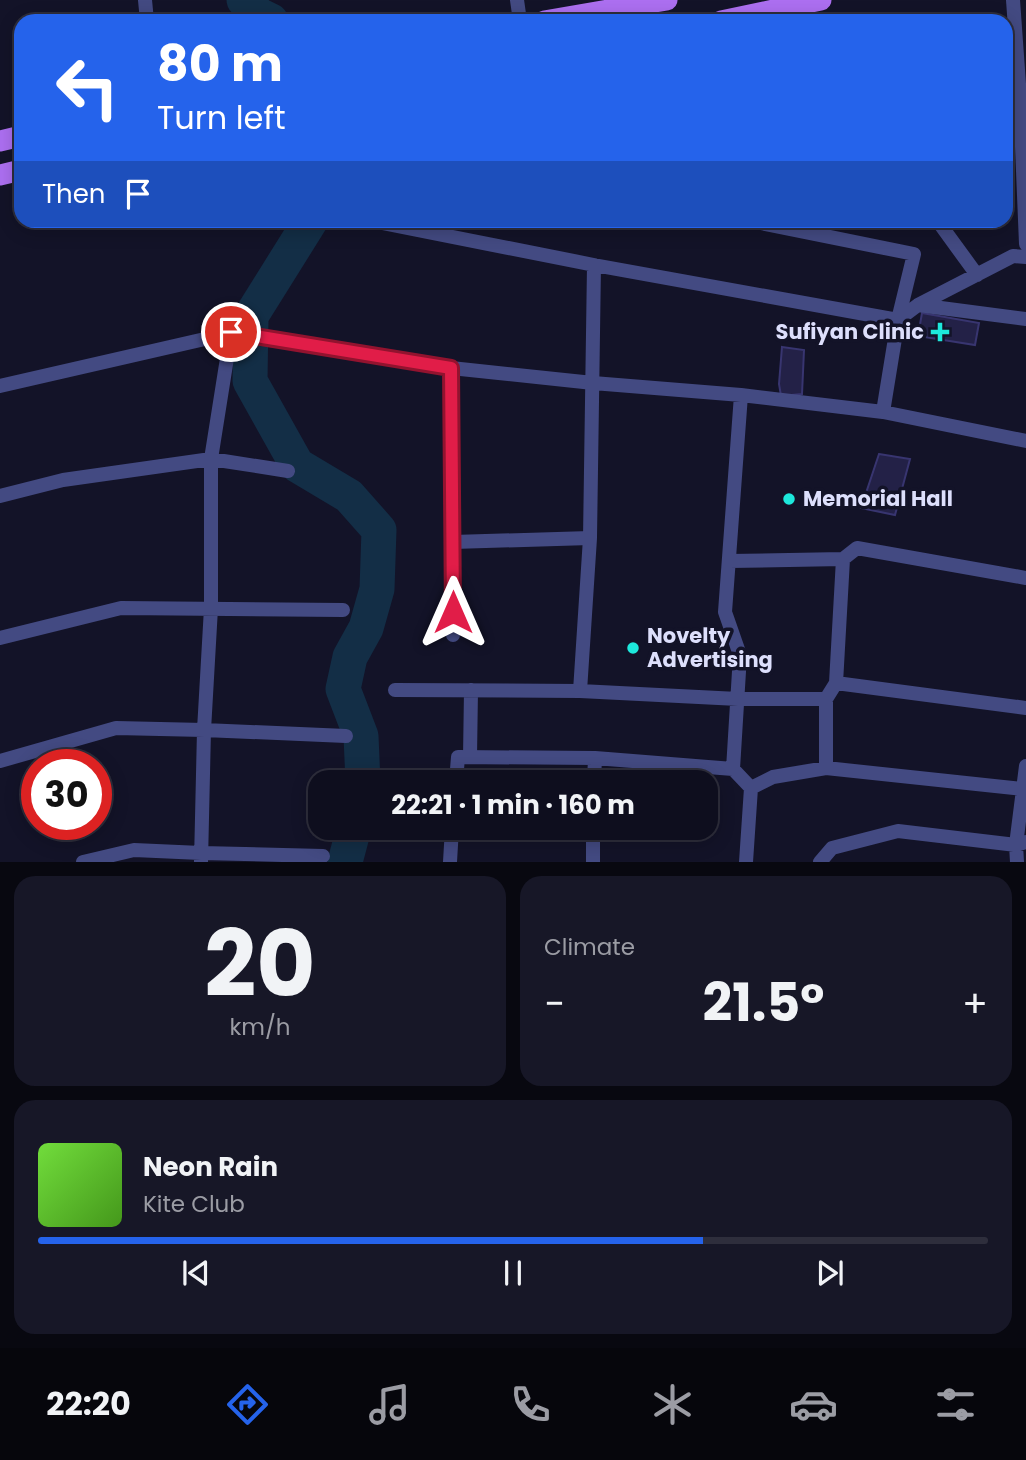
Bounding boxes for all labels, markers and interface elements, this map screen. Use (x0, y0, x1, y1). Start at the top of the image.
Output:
text: 80 m (157, 30, 283, 98)
icon: left (42, 42, 133, 133)
text: Turn left (157, 95, 286, 140)
icon: arrive (119, 175, 157, 213)
text: Then (42, 176, 105, 212)
pin (201, 302, 261, 362)
icon: arrive (212, 313, 250, 351)
place label: Sufiyan Clinic (776, 317, 924, 346)
marker: Sufiyan Clinic (930, 322, 950, 342)
place label: Memorial Hall (803, 484, 953, 513)
marker: Memorial Hall (781, 491, 797, 507)
position arrow (416, 575, 490, 649)
place label: Novelty Advertising (647, 621, 773, 674)
marker: Novelty Advertising (625, 640, 641, 656)
speed limit sign: 30 (21, 749, 112, 840)
text: 22:21 · 1 min · 160 m (391, 787, 635, 823)
text: 20 (204, 900, 316, 1028)
text: Climate (544, 931, 635, 963)
text: 21.5° (703, 966, 824, 1039)
text: − (544, 977, 565, 1030)
text: + (962, 977, 988, 1030)
text: km/h (229, 1011, 291, 1043)
text: Neon Rain (143, 1149, 278, 1185)
text: Kite Club (143, 1188, 245, 1220)
icon: previous (177, 1254, 215, 1292)
icon: pause (494, 1254, 532, 1292)
icon: next (811, 1254, 849, 1292)
icon: directions (223, 1380, 272, 1429)
icon: music (365, 1380, 414, 1429)
icon: phone (506, 1380, 555, 1429)
icon: climate (648, 1380, 697, 1429)
icon: car (789, 1380, 838, 1429)
icon: filters (931, 1380, 980, 1429)
text: 22:20 (46, 1381, 131, 1426)

